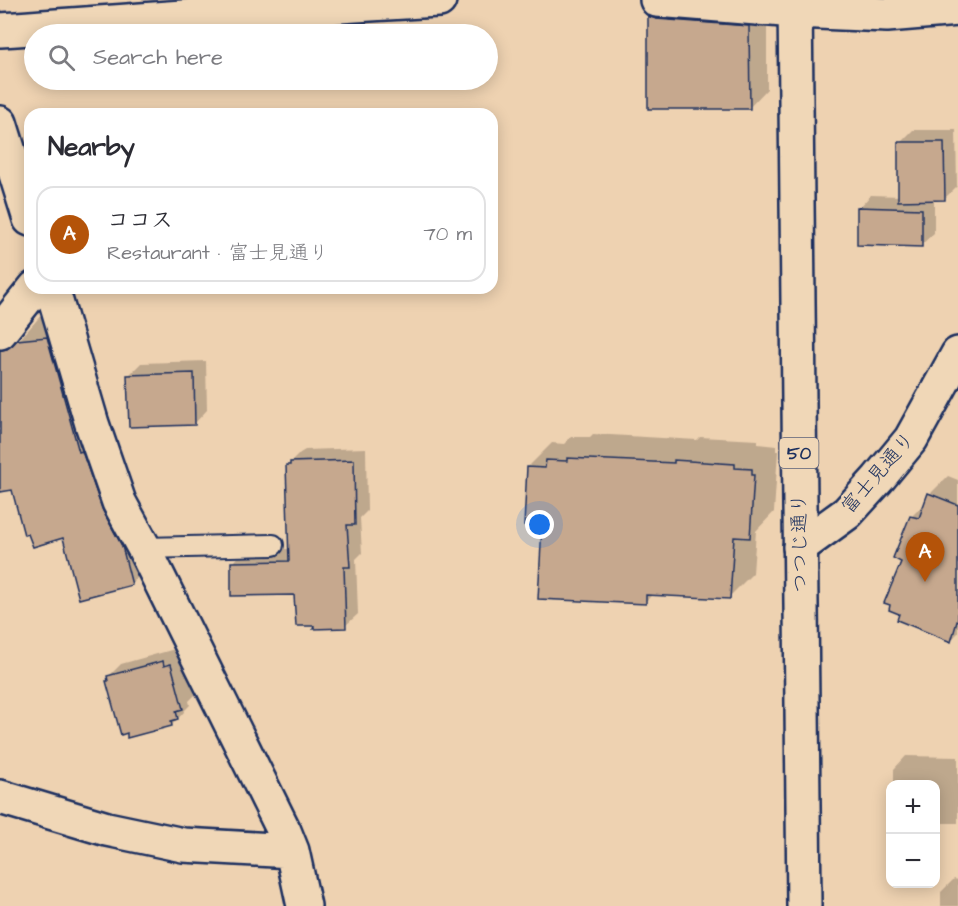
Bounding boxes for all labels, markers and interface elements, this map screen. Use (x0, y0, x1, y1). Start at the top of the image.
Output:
search box (24, 24, 498, 90)
icon: search (45, 41, 78, 74)
text: Search here (93, 42, 223, 73)
text: Nearby (48, 129, 135, 165)
text: ココス (107, 205, 173, 236)
text: A (63, 220, 76, 248)
text: 70 m (424, 220, 472, 248)
text: Restaurant · 富士見通り (107, 239, 329, 267)
street label: 富士見通り (835, 426, 921, 520)
road number: 50 (780, 438, 818, 468)
street label: つつじ通り (785, 493, 815, 593)
your location (525, 510, 554, 539)
pin: A (906, 532, 944, 582)
map controls (886, 780, 940, 888)
button: + (886, 780, 940, 834)
button: − (886, 834, 940, 888)

